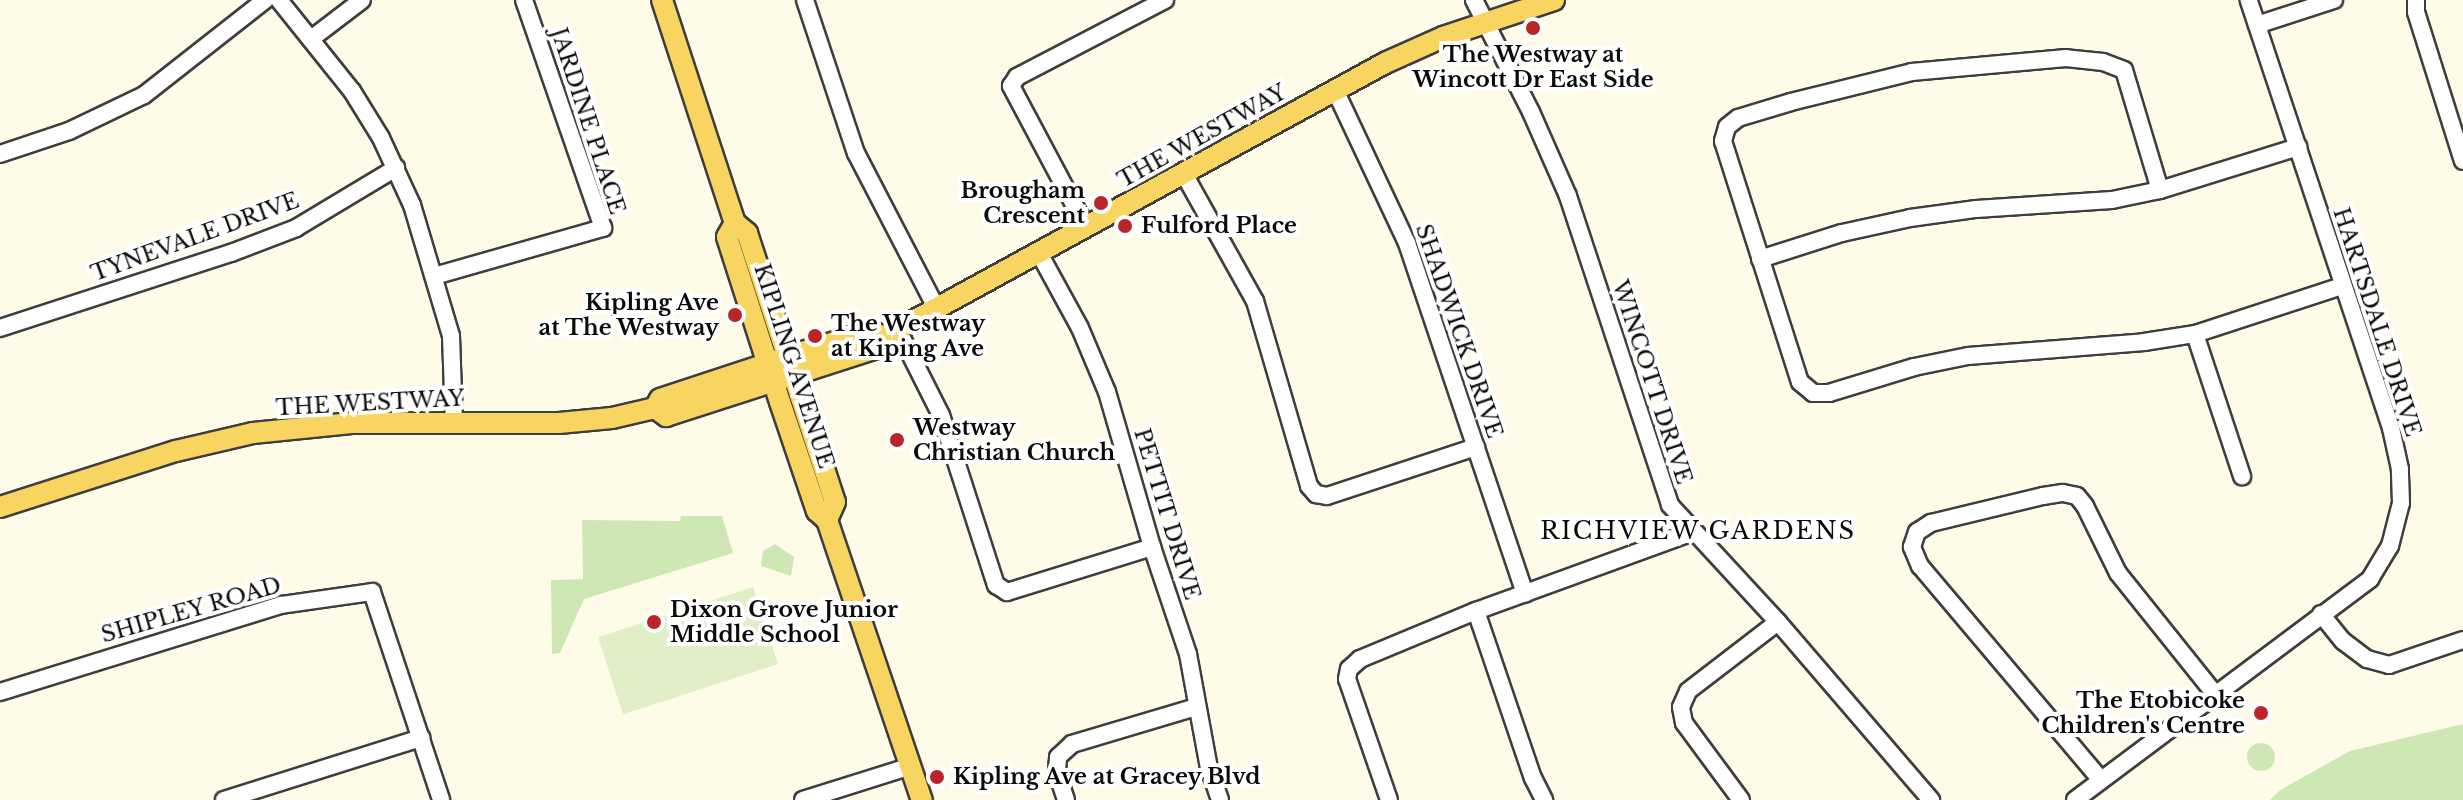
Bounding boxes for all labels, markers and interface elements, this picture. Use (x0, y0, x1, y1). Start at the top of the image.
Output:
marker: The Westway at Wincott Dr East Side (1524, 19, 1542, 37)
street label: JARDINE PLACE (545, 24, 631, 218)
place label: The Westway at Wincott Dr East Side (1412, 41, 1654, 92)
street label: THE WESTWAY (1113, 78, 1291, 194)
place label: Brougham Crescent (960, 177, 1085, 228)
street label: TYNEVALE DRIVE (87, 187, 303, 287)
marker: Brougham Crescent (1092, 194, 1110, 212)
street label: HARTSDALE DRIVE (2328, 204, 2426, 440)
place label: Fulford Place (1141, 213, 1297, 239)
marker: Fulford Place (1116, 217, 1134, 235)
street label: SHADWICK DRIVE (1410, 220, 1508, 442)
street label: KIPLING AVENUE (748, 260, 840, 472)
street label: WINCOTT DRIVE (1606, 276, 1698, 488)
place label: Kipling Ave at The Westway (537, 289, 719, 340)
marker: Kipling Ave at The Westway (726, 306, 744, 324)
place label: The Westway at Kiping Ave (831, 310, 986, 362)
marker: The Westway at Kiping Ave (806, 327, 824, 345)
street label: THE WESTWAY (275, 385, 465, 421)
place label: Westway Christian Church (913, 414, 1115, 466)
street label: PETTIT DRIVE (1128, 425, 1206, 603)
marker: Westway Christian Church (888, 431, 906, 449)
district label: RICHVIEW GARDENS (1540, 517, 1856, 545)
street label: SHIPLEY ROAD (98, 572, 284, 648)
place label: Dixon Grove Junior Middle School (670, 596, 898, 648)
marker: Dixon Grove Junior Middle School (645, 613, 663, 631)
place label: The Etobicoke Children's Centre (2041, 687, 2245, 738)
marker: The Etobicoke Children's Centre (2252, 704, 2270, 722)
place label: Kipling Ave at Gracey Blvd (953, 764, 1262, 790)
marker: Kipling Ave at Gracey Blvd (928, 768, 946, 786)

